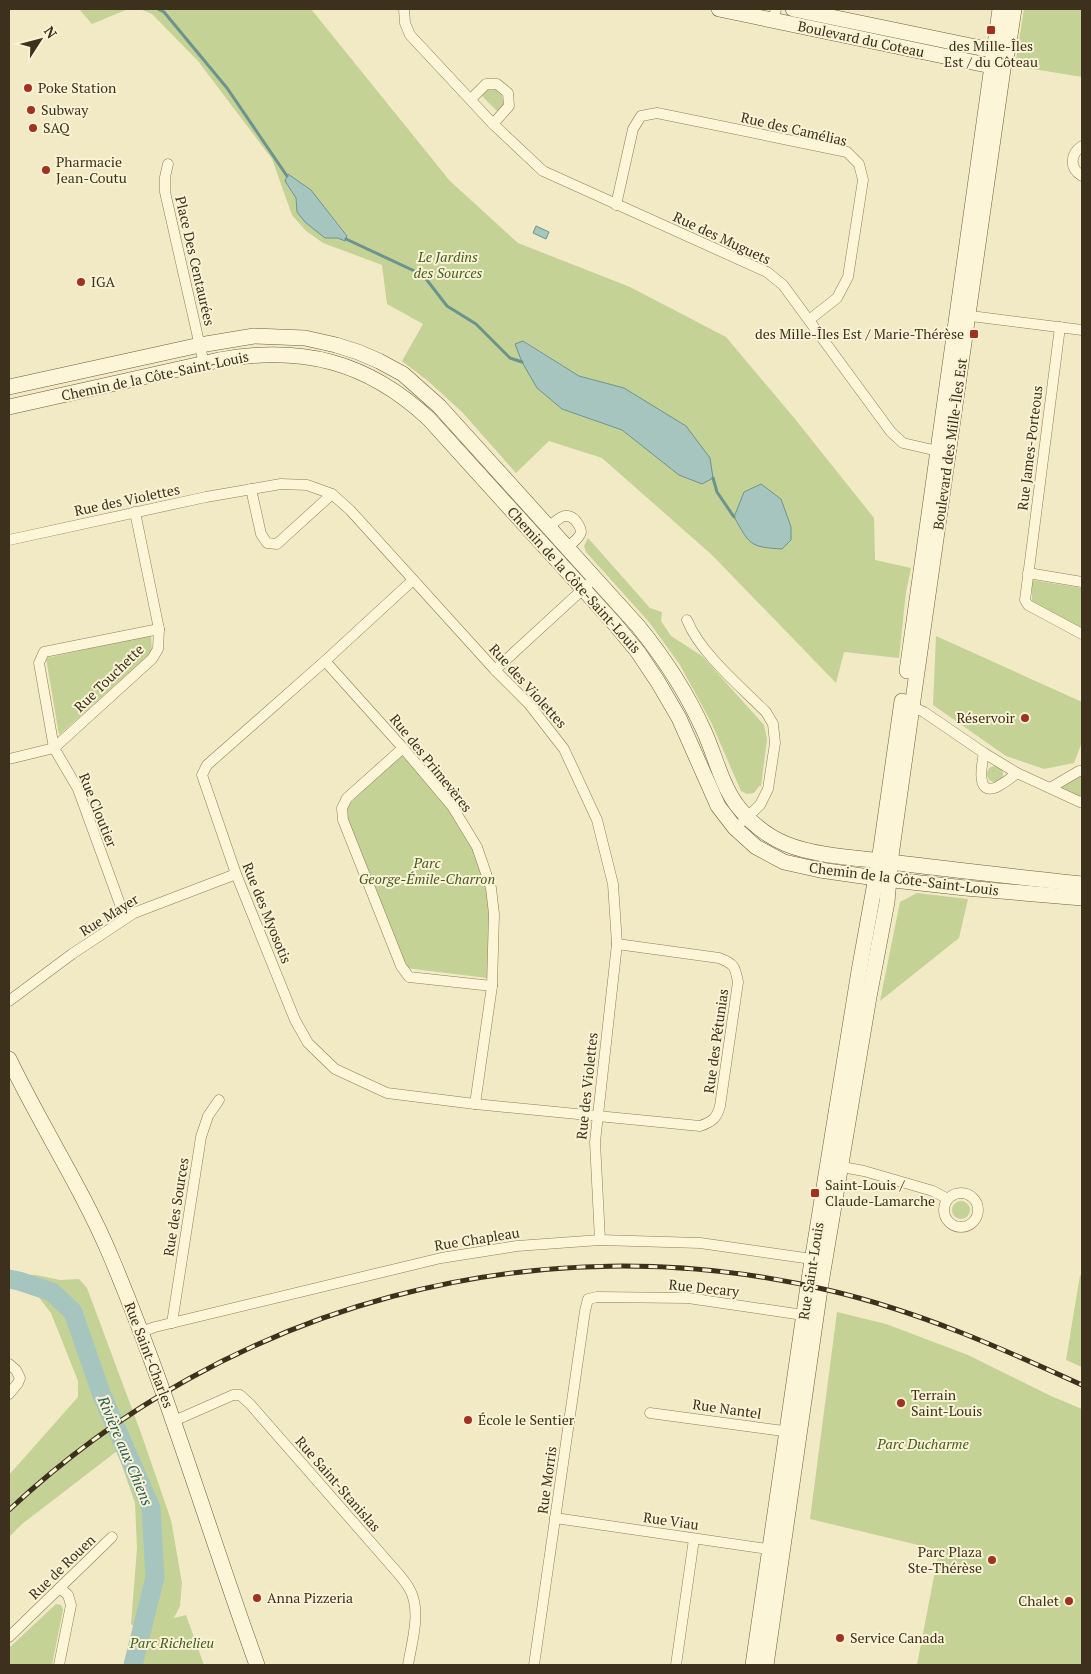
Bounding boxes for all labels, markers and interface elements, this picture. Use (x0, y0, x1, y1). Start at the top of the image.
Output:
north arrow (15, 15, 65, 65)
street label: Boulevard du Coteau (796, 16, 926, 61)
text: N (40, 22, 62, 42)
marker: des Mille-Îles Est / du Côteau (985, 24, 997, 36)
place label: des Mille-Îles Est / du Côteau (944, 36, 1038, 71)
place label: Poke Station (38, 78, 117, 97)
marker: Poke Station (22, 82, 34, 94)
place label: Subway (41, 100, 89, 119)
marker: Subway (25, 104, 37, 116)
street label: Rue des Camélias (739, 107, 849, 150)
place label: SAQ (43, 118, 70, 137)
marker: SAQ (27, 122, 39, 134)
place label: Pharmacie Jean-Coutu (56, 152, 127, 187)
marker: Pharmacie Jean-Coutu (40, 164, 52, 176)
street label: Place Des Centaurées (171, 194, 220, 328)
street label: Rue des Muguets (670, 207, 774, 268)
park label: Le Jardins des Sources (414, 247, 483, 282)
place label: IGA (91, 272, 116, 291)
marker: IGA (75, 276, 87, 288)
place label: des Mille-Îles Est / Marie-Thérèse (755, 324, 964, 343)
marker: des Mille-Îles Est / Marie-Thérèse (968, 328, 980, 340)
street label: Chemin de la Côte-Saint-Louis (59, 346, 250, 405)
street label: Boulevard des Mille-Îles Est (928, 356, 971, 531)
street label: Rue James-Porteous (1012, 384, 1047, 511)
street label: Rue des Violettes (72, 479, 181, 520)
street label: Chemin de la Côte-Saint-Louis (503, 502, 645, 657)
street label: Rue Touchette (70, 639, 148, 716)
street label: Rue des Violettes (485, 639, 571, 732)
place label: Réservoir (956, 708, 1016, 727)
street label: Rue des Primevères (386, 710, 477, 816)
marker: Réservoir (1019, 712, 1031, 724)
street label: Rue Cloutier (75, 770, 122, 850)
park label: Parc George-Émile-Charron (359, 853, 495, 888)
street label: Chemin de la Côte-Saint-Louis (808, 857, 1000, 900)
street label: Rue des Myosotis (239, 859, 296, 966)
street label: Rue Mayer (76, 889, 142, 940)
street label: Rue des Pétunias (699, 987, 732, 1095)
street label: Rue des Violettes (571, 1031, 602, 1140)
street label: Rue des Sources (158, 1156, 193, 1258)
place label: Saint-Louis / Claude-Lamarche (825, 1175, 935, 1210)
marker: Saint-Louis / Claude-Lamarche (809, 1187, 821, 1199)
street label: Rue Saint-Louis (793, 1221, 828, 1321)
street label: Rue Chapleau (433, 1222, 521, 1255)
street label: Rue Decary (668, 1274, 741, 1301)
street label: Rue Saint-Charles (121, 1299, 178, 1411)
place label: Terrain Saint-Louis (911, 1385, 982, 1420)
water label: Rivière aux Chiens (93, 1392, 158, 1508)
street label: Rue Nantel (691, 1394, 763, 1423)
marker: Terrain Saint-Louis (895, 1397, 907, 1409)
place label: École le Sentier (478, 1410, 575, 1429)
marker: École le Sentier (462, 1414, 474, 1426)
street label: Rue Saint-Stanislas (292, 1432, 385, 1535)
park label: Parc Ducharme (876, 1434, 970, 1453)
street label: Rue Morris (532, 1445, 561, 1515)
street label: Rue Viau (642, 1507, 700, 1534)
street label: Rue de Rouen (24, 1530, 99, 1603)
place label: Parc Plaza Ste-Thérèse (908, 1542, 982, 1577)
marker: Parc Plaza Ste-Thérèse (986, 1554, 998, 1566)
place label: Anna Pizzeria (267, 1588, 353, 1607)
place label: Chalet (1018, 1591, 1060, 1610)
marker: Anna Pizzeria (251, 1592, 263, 1604)
marker: Chalet (1063, 1595, 1075, 1607)
place label: Service Canada (850, 1628, 945, 1647)
marker: Service Canada (834, 1632, 846, 1644)
park label: Parc Richelieu (129, 1633, 214, 1652)

